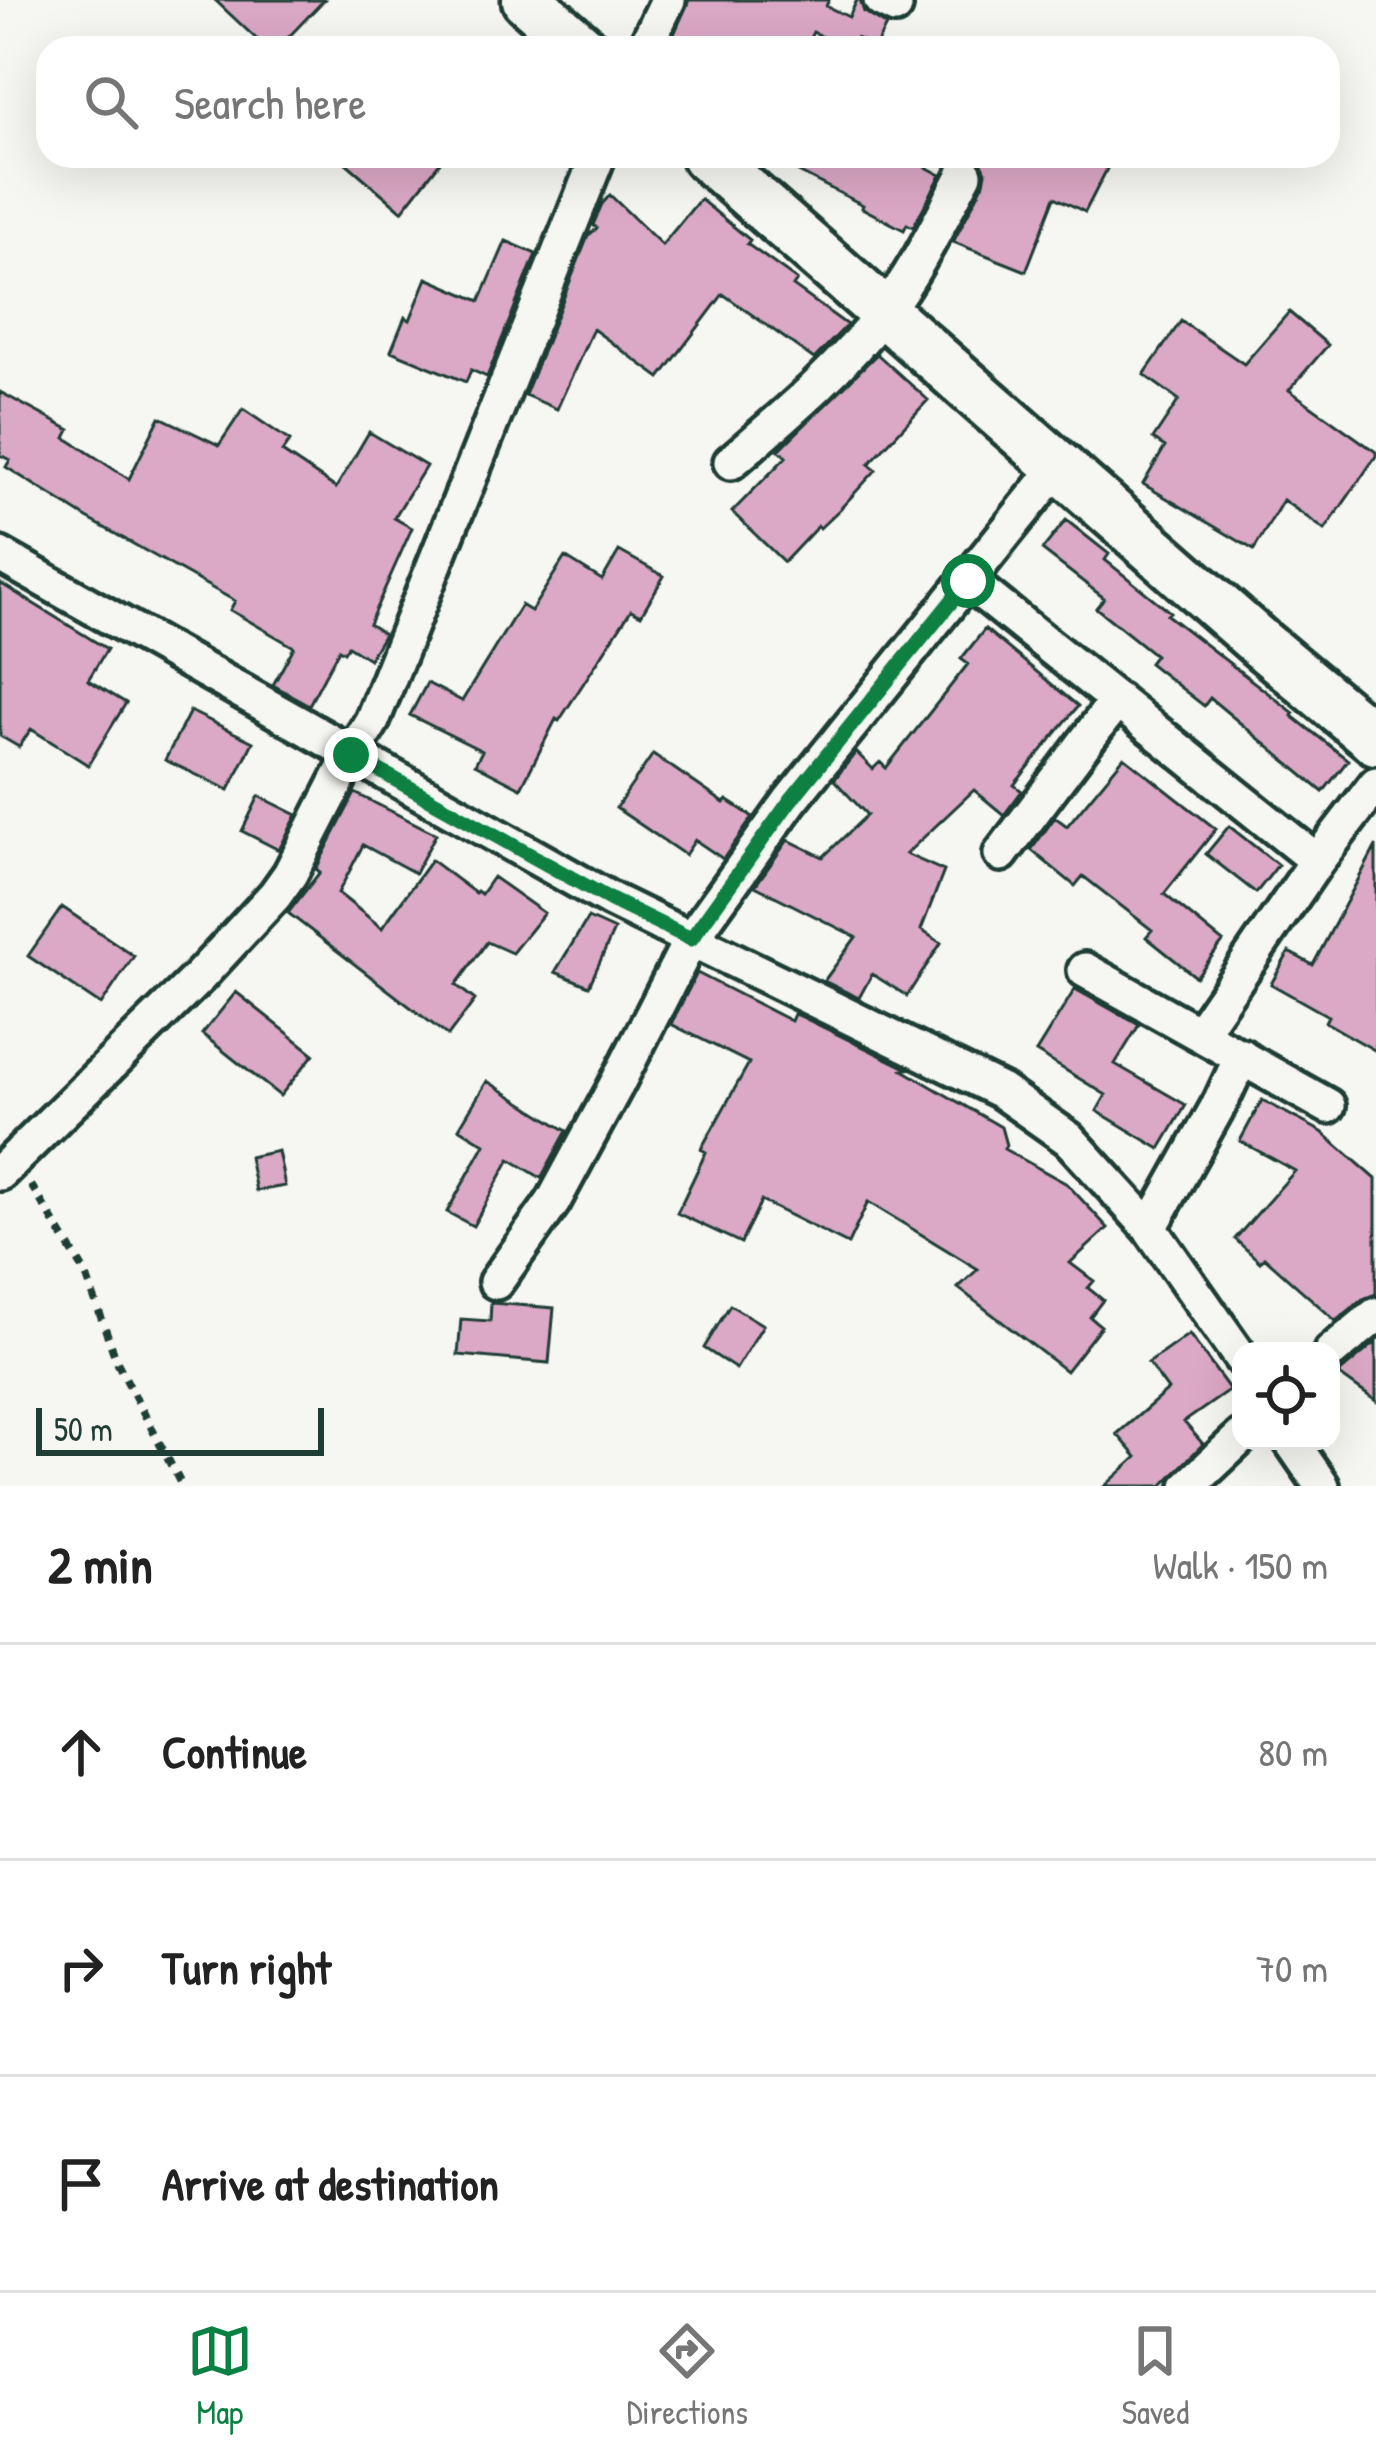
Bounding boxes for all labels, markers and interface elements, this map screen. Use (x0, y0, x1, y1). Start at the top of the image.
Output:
search box (36, 36, 1340, 168)
icon: search (78, 69, 144, 135)
text: Search here (174, 72, 366, 133)
route start (941, 554, 995, 608)
route end (324, 728, 378, 782)
map controls (1232, 1342, 1340, 1450)
button: locate (1232, 1342, 1340, 1450)
scale bar (36, 1402, 324, 1455)
text: 50 m (54, 1407, 113, 1451)
text: 2 min (48, 1530, 153, 1599)
text: Walk · 150 m (1153, 1538, 1328, 1591)
icon: ahead (48, 1719, 114, 1785)
text: Continue (162, 1721, 307, 1782)
text: 80 m (1258, 1725, 1328, 1778)
icon: right (48, 1935, 114, 2001)
text: Turn right (162, 1937, 331, 1998)
text: 70 m (1256, 1941, 1328, 1994)
icon: arrive (48, 2151, 114, 2217)
text: Arrive at destination (162, 2153, 499, 2214)
tab: Map (187, 2318, 253, 2434)
tab: Directions (627, 2318, 748, 2434)
tab: Saved (1122, 2318, 1189, 2434)

